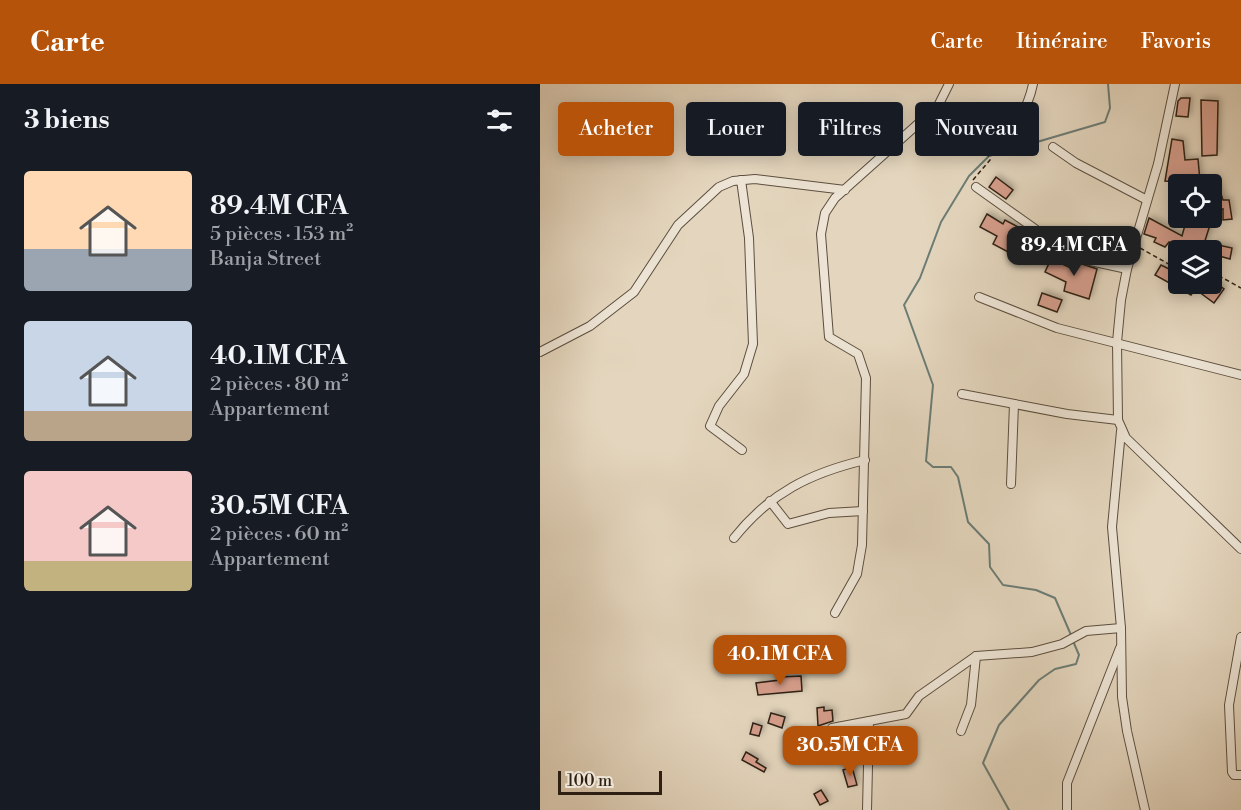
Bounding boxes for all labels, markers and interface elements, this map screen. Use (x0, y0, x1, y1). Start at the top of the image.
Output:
text: Carte (30, 25, 105, 60)
text: Carte (931, 29, 983, 55)
text: Itinéraire (1016, 29, 1108, 55)
text: Favoris (1141, 29, 1211, 55)
chip: Acheter (558, 102, 674, 156)
chip: Louer (686, 102, 786, 156)
chip: Filtres (798, 102, 903, 156)
chip: Nouveau (915, 102, 1039, 156)
text: 3 biens (24, 104, 110, 136)
icon: filters (483, 104, 516, 137)
map controls (1168, 174, 1222, 294)
button: locate (1168, 174, 1222, 228)
text: 89.4M CFA (210, 190, 348, 222)
icon: home (72, 195, 144, 267)
text: 5 pièces · 153 m² (210, 222, 353, 247)
pin: 89.4M CFA (1005, 226, 1143, 277)
text: 89.4M CFA (1021, 233, 1127, 258)
button: layers (1168, 240, 1222, 294)
text: Banja Street (210, 247, 321, 272)
text: 40.1M CFA (210, 340, 347, 372)
icon: home (72, 345, 144, 417)
text: 2 pièces · 80 m² (210, 372, 348, 397)
text: Appartement (210, 397, 330, 422)
text: 30.5M CFA (210, 490, 349, 522)
icon: home (72, 495, 144, 567)
text: 2 pièces · 60 m² (210, 522, 348, 547)
text: Appartement (210, 547, 330, 572)
pin: 40.1M CFA (711, 635, 849, 686)
text: 40.1M CFA (727, 642, 833, 667)
pin: 30.5M CFA (781, 726, 919, 777)
text: 30.5M CFA (797, 733, 903, 758)
scale bar (558, 768, 662, 796)
text: 100 m (567, 771, 612, 791)

